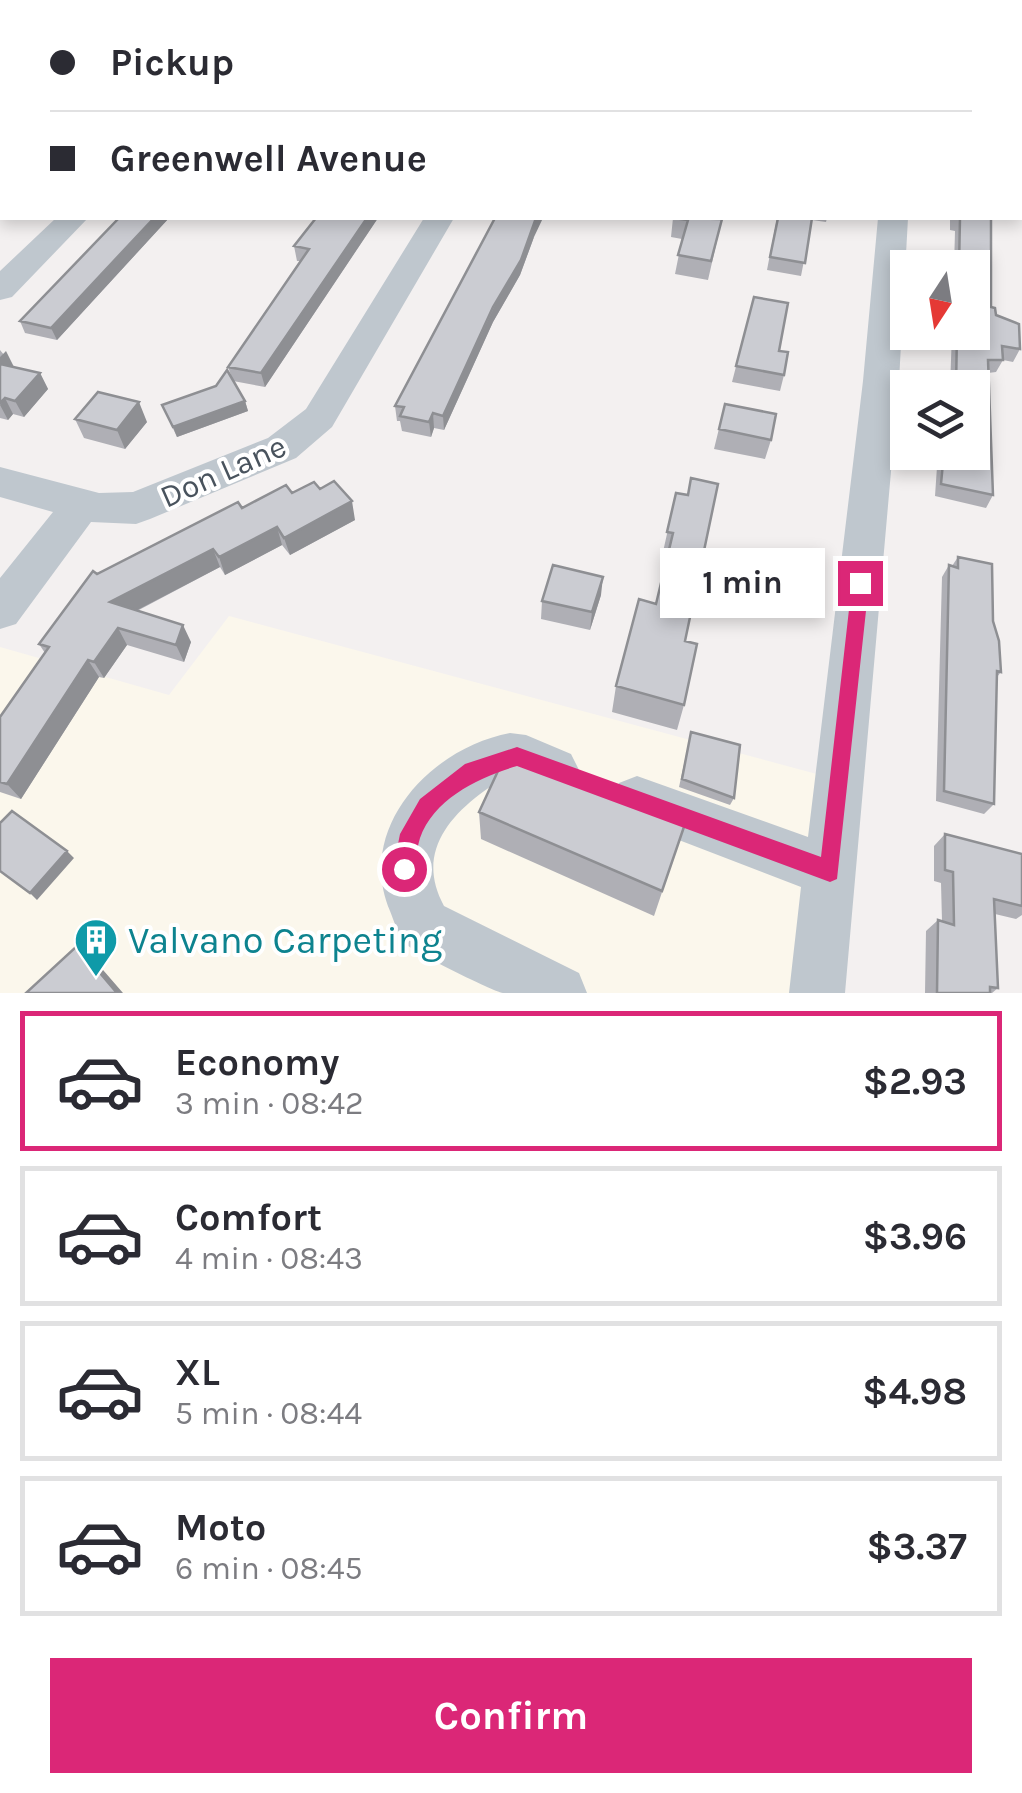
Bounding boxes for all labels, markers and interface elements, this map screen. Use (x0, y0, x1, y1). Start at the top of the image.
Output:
text: Pickup (110, 40, 234, 85)
text: Greenwell Avenue (110, 136, 427, 181)
north arrow (890, 250, 990, 350)
map controls (890, 250, 990, 470)
button: layers (890, 370, 990, 470)
street label: Don Lane (155, 427, 292, 516)
callout: 1 min (660, 548, 825, 618)
route end (838, 561, 883, 606)
text: 1 min (702, 564, 783, 601)
route start (382, 847, 427, 892)
building icon: Valvano Carpeting (73, 917, 119, 978)
place label: Valvano Carpeting (128, 918, 442, 963)
icon: car (55, 1036, 145, 1126)
text: Economy (175, 1040, 339, 1085)
text: $2.93 (863, 1059, 967, 1104)
text: 3 min · 08:42 (175, 1085, 364, 1122)
icon: car (55, 1191, 145, 1281)
text: Comfort (175, 1195, 322, 1240)
text: $3.96 (863, 1214, 967, 1259)
text: 4 min · 08:43 (175, 1240, 363, 1277)
icon: car (55, 1346, 145, 1436)
text: XL (175, 1350, 220, 1395)
text: $4.98 (862, 1369, 967, 1414)
text: 5 min · 08:44 (175, 1395, 362, 1432)
icon: car (55, 1501, 145, 1591)
text: Moto (175, 1505, 266, 1550)
text: $3.37 (866, 1524, 967, 1569)
text: 6 min · 08:45 (175, 1550, 363, 1587)
button: Confirm (50, 1658, 972, 1773)

